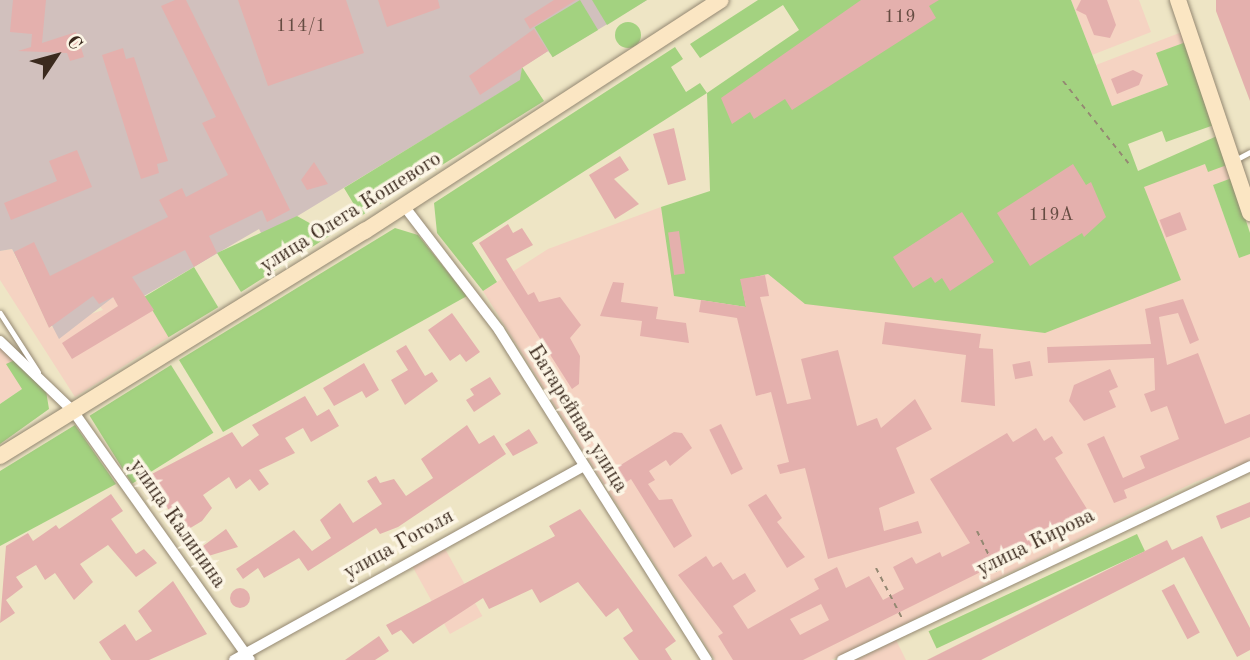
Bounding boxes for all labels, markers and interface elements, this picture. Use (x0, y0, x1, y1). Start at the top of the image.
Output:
house number: 119 (884, 6, 916, 28)
house number: 114/1 (276, 15, 326, 37)
north arrow (21, 21, 91, 91)
text: С (62, 33, 85, 54)
street label: улица Олега Кошевого (256, 147, 446, 279)
house number: 119А (1028, 204, 1074, 226)
street label: Батарейная улица (521, 340, 633, 498)
street label: улица Калинина (123, 455, 231, 593)
street label: улица Гоголя (339, 504, 459, 586)
street label: улица Кирова (973, 504, 1099, 582)

